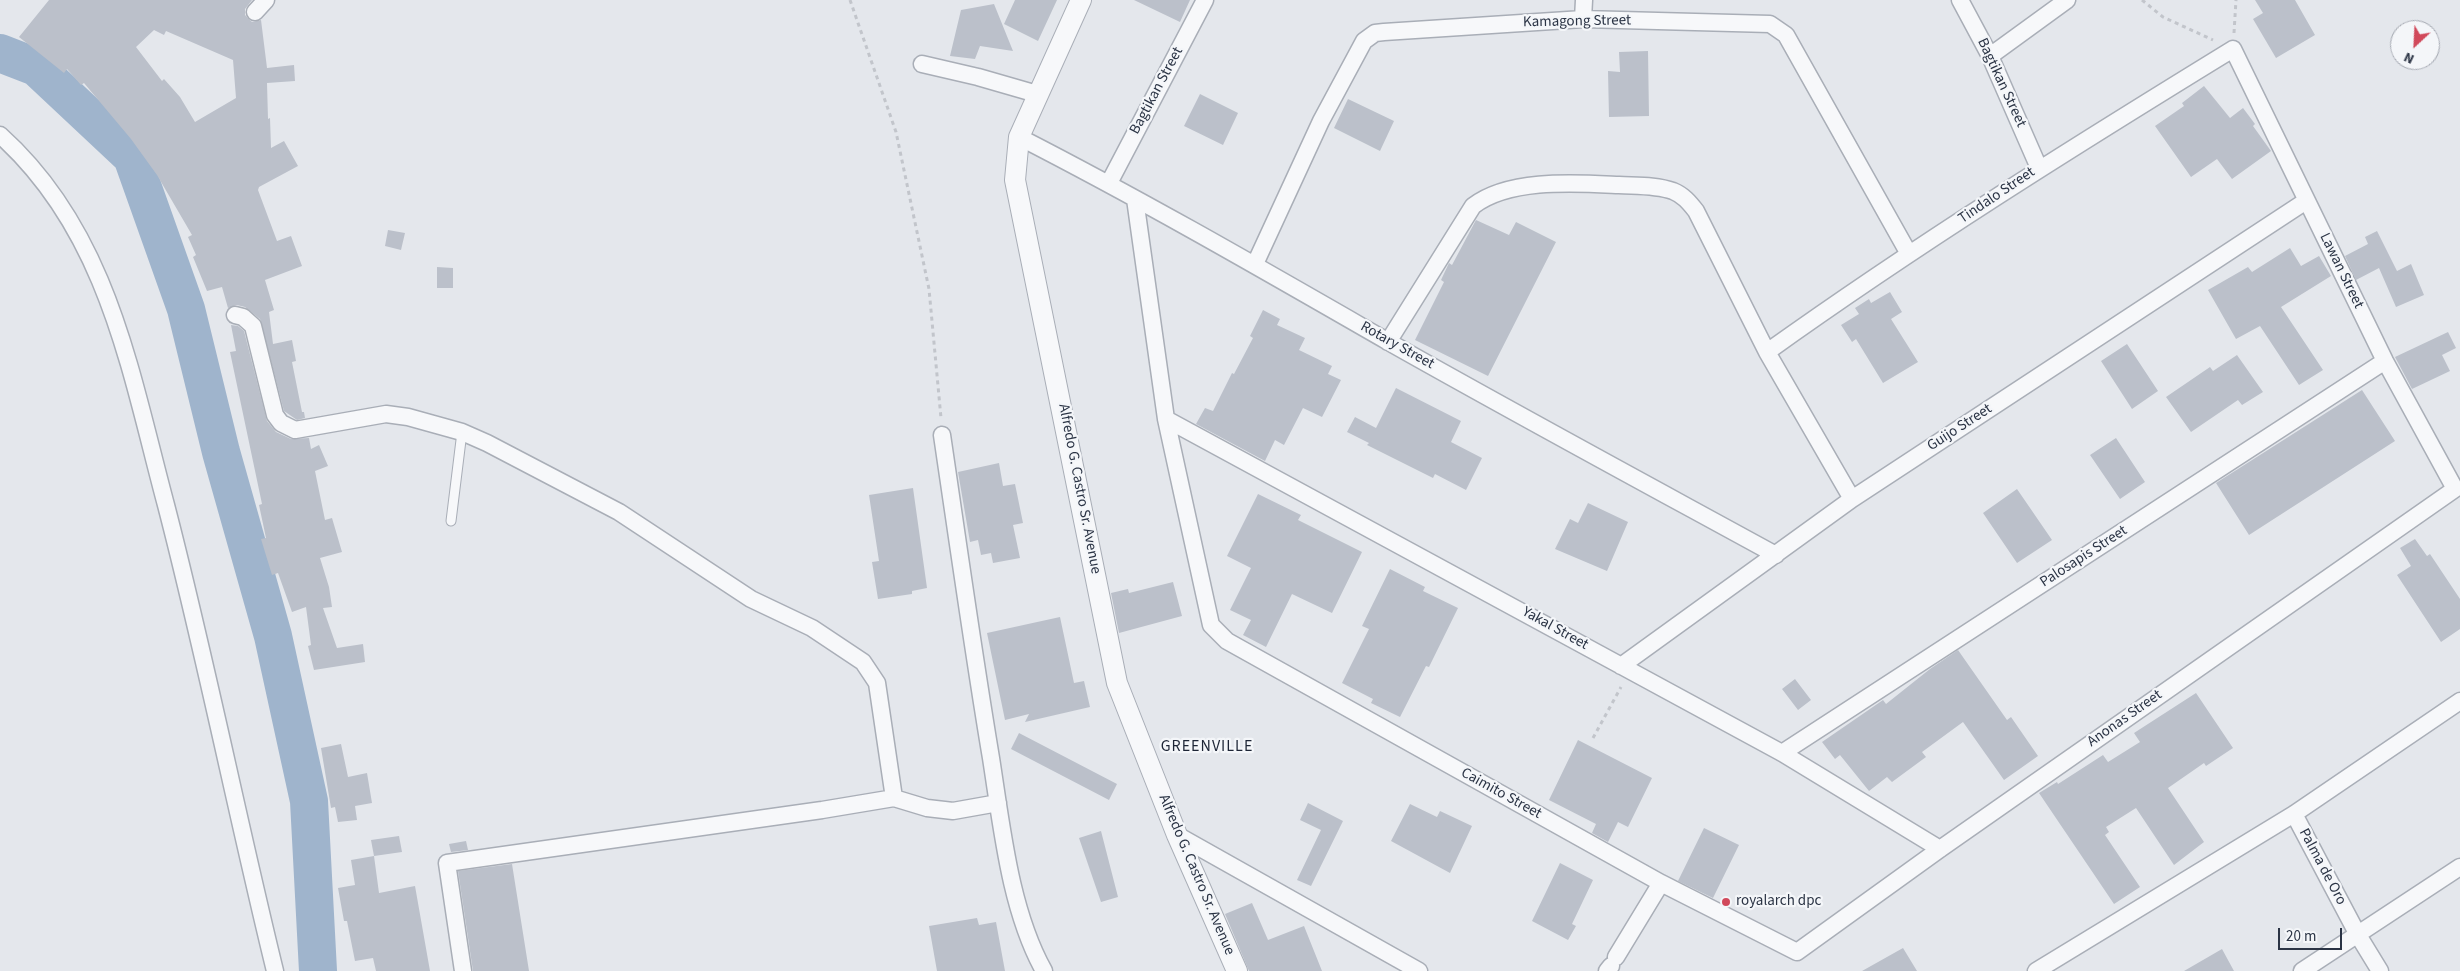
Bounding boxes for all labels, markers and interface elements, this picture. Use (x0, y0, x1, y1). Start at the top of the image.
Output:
street label: Kamagong Street (1523, 12, 1631, 32)
north arrow (2390, 20, 2440, 70)
street label: Bagtikan Street (1972, 36, 2030, 130)
street label: Bagtikan Street (1126, 44, 1188, 138)
text: N (2401, 47, 2418, 69)
street label: Tindalo Street (1955, 164, 2039, 228)
street label: Lawan Street (2315, 230, 2367, 312)
street label: Rotary Street (1357, 318, 1437, 374)
street label: Guijo Street (1924, 400, 1996, 456)
street label: Alfredo G. Castro Sr. Avenue (1054, 402, 1104, 576)
street label: Palosapis Street (2037, 522, 2131, 592)
street label: Yakal Street (1519, 603, 1591, 655)
street label: Anonas Street (2084, 687, 2166, 751)
district label: GREENVILLE (1159, 737, 1255, 757)
street label: Caimito Street (1457, 764, 1545, 824)
street label: Alfredo G. Castro Sr. Avenue (1154, 792, 1238, 958)
street label: Palma de Oro (2294, 826, 2350, 908)
place label: royalarch dpc (1736, 893, 1821, 911)
marker: royalarch dpc (1720, 896, 1732, 908)
scale bar (2280, 918, 2344, 950)
text: 20 m (2286, 926, 2316, 947)

